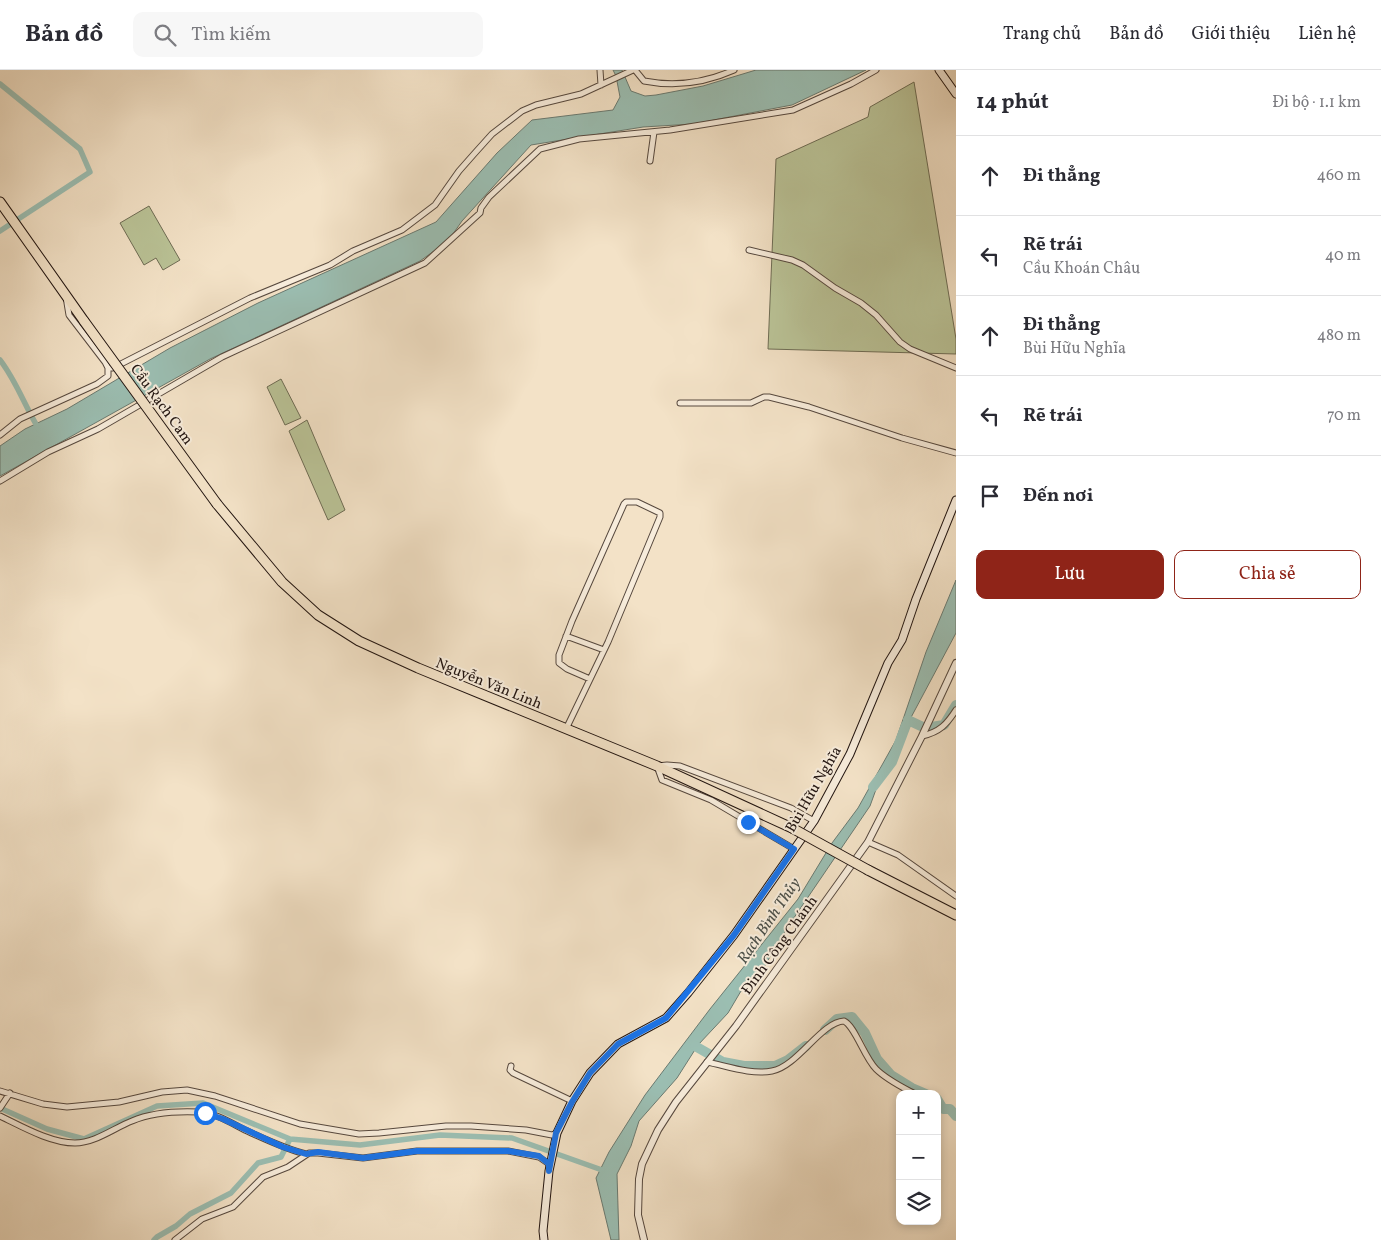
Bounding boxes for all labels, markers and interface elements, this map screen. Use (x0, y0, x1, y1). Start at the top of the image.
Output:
search box (133, 12, 483, 57)
text: Bản đồ (25, 18, 103, 52)
icon: search (151, 21, 179, 49)
text: Tìm kiếm (191, 22, 271, 48)
text: Trang chủ (1003, 22, 1081, 47)
text: Bản đồ (1109, 22, 1164, 47)
text: Giới thiệu (1192, 22, 1270, 47)
text: Liên hệ (1298, 22, 1356, 47)
text: 14 phút (976, 88, 1049, 117)
text: Đi bộ · 1.1 km (1272, 92, 1361, 114)
icon: ahead (976, 162, 1004, 190)
text: Đi thẳng (1023, 163, 1100, 189)
text: 460 m (1317, 165, 1361, 187)
text: Rẽ trái (1023, 232, 1083, 258)
icon: left (976, 242, 1004, 270)
text: 40 m (1325, 245, 1361, 267)
text: Cầu Khoán Châu (1023, 258, 1140, 280)
text: Đi thẳng (1023, 312, 1100, 338)
icon: ahead (976, 322, 1004, 350)
text: 480 m (1317, 325, 1361, 347)
text: Bùi Hữu Nghĩa (1023, 338, 1126, 360)
street label: Cầu Rạch Cam (124, 360, 197, 450)
icon: left (976, 402, 1004, 430)
text: Rẽ trái (1023, 403, 1083, 429)
text: 70 m (1327, 405, 1361, 427)
icon: arrive (976, 482, 1004, 510)
text: Đến nơi (1023, 483, 1093, 509)
button: Lưu (976, 550, 1164, 599)
button: Chia sẻ (1174, 550, 1361, 599)
street label: Nguyễn Văn Linh (432, 653, 545, 715)
street label: Bùi Hữu Nghĩa (781, 743, 848, 837)
route end (737, 811, 760, 834)
water label: Rạch Bình Thủy (733, 874, 807, 969)
street label: Đinh Công Chánh (737, 892, 823, 1000)
map controls (896, 1090, 941, 1225)
button: + (896, 1090, 941, 1135)
route start (194, 1102, 217, 1125)
button: − (896, 1135, 941, 1180)
button: layers (896, 1180, 941, 1225)

